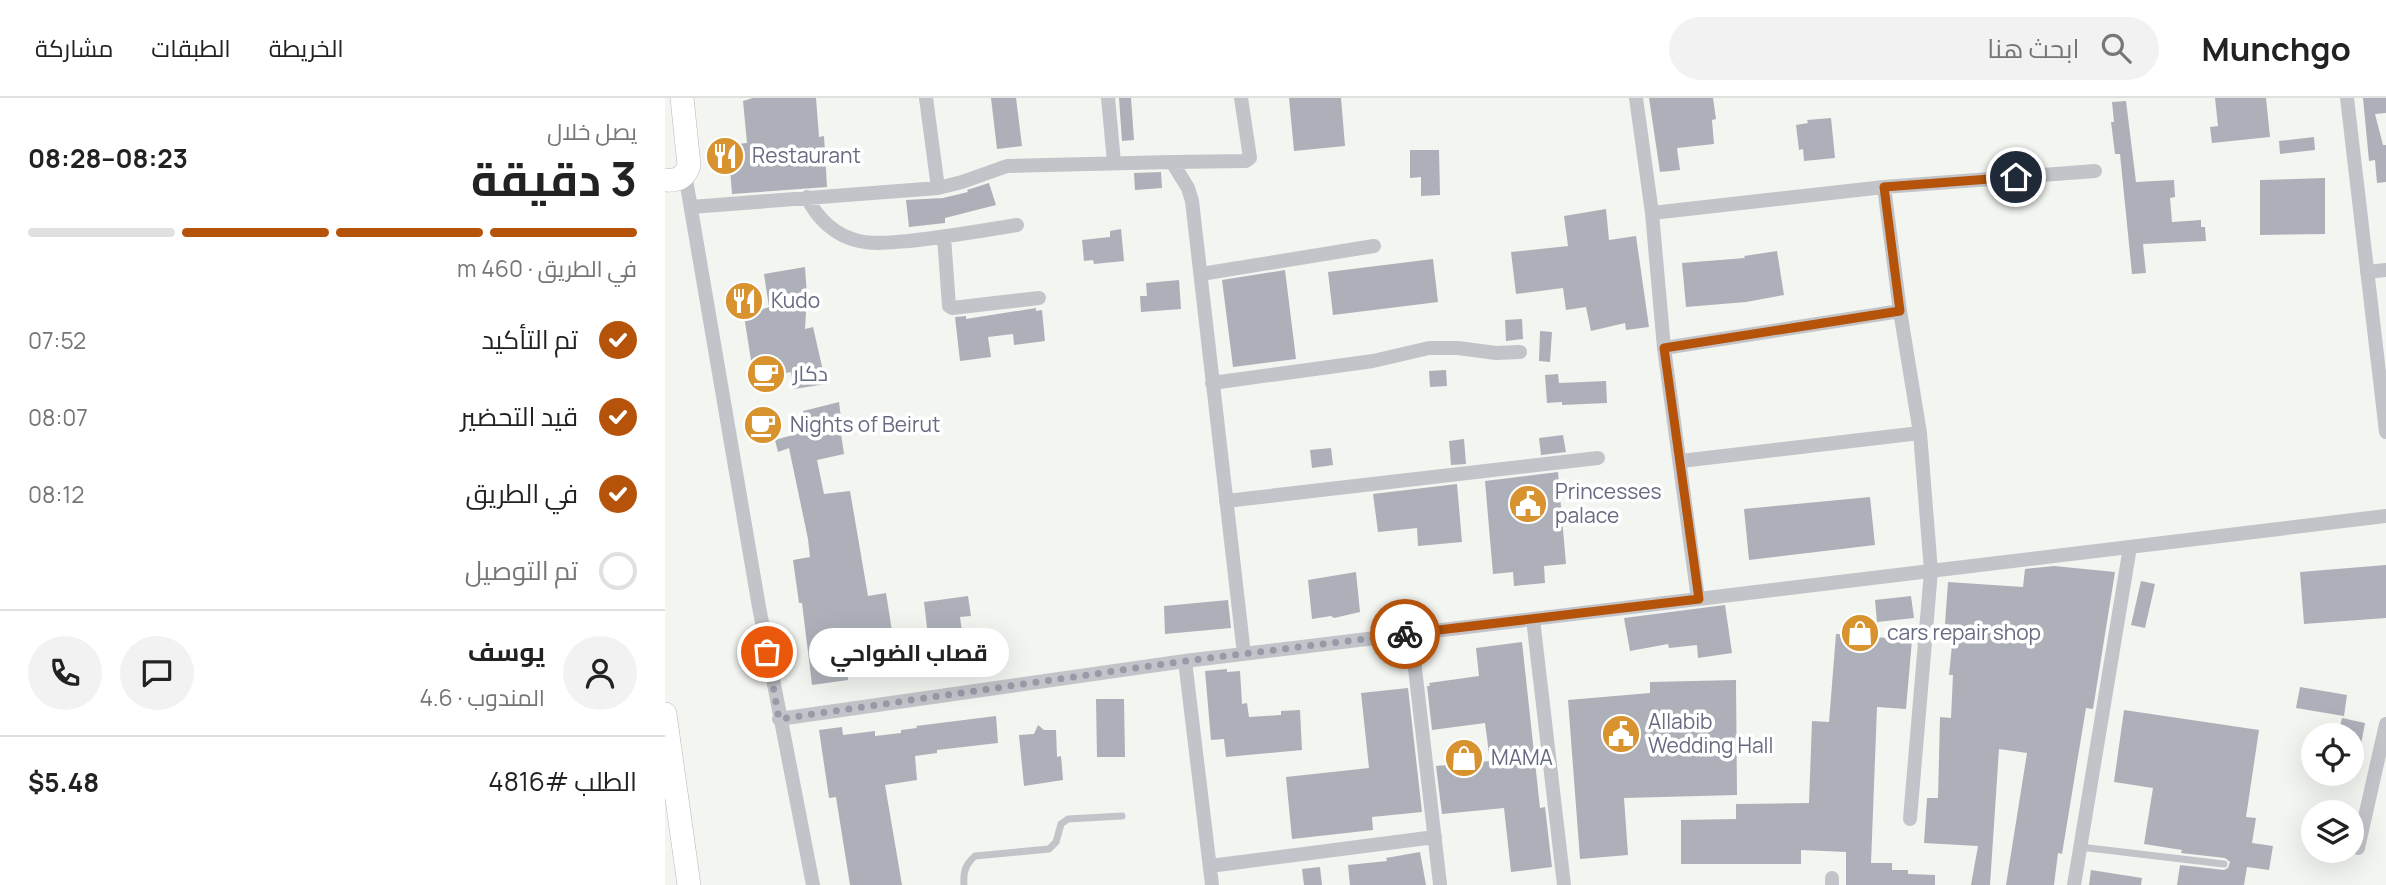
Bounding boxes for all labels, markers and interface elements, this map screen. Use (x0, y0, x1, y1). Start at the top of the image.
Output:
search box (1669, 17, 2159, 80)
text: Munchgo (2201, 26, 2351, 71)
icon: search (2097, 29, 2135, 67)
text: ابحث هنا (1987, 30, 2079, 66)
text: مشاركة (35, 31, 113, 64)
text: الطبقات (151, 31, 231, 64)
text: الخريطة (269, 31, 344, 64)
text: يصل خلال (547, 115, 637, 147)
restaurant icon: Restaurant (704, 135, 746, 177)
text: 08:23–08:28 (28, 140, 188, 176)
place label: Restaurant (752, 141, 861, 169)
text: 3 دقيقة (471, 147, 637, 210)
pin (1986, 147, 2046, 207)
icon: home (1997, 158, 2035, 196)
text: في الطريق · 460 m (457, 252, 637, 284)
restaurant icon: Kudo (723, 280, 765, 322)
place label: Kudo (771, 286, 820, 314)
text: تم التأكيد (481, 321, 578, 357)
icon: check (599, 321, 637, 359)
text: 07:52 (28, 324, 86, 356)
cafe icon: دكار (745, 353, 787, 395)
place label: دكار (792, 359, 828, 387)
text: قيد التحضير (460, 398, 578, 434)
icon: check (599, 398, 637, 436)
text: 08:07 (28, 401, 88, 433)
cafe icon: Nights of Beirut (742, 404, 784, 446)
place label: Nights of Beirut (790, 410, 940, 438)
text: في الطريق (465, 475, 578, 511)
icon: check (599, 475, 637, 513)
place label: Princesses palace (1555, 477, 1662, 529)
text: 08:12 (28, 478, 84, 510)
public building icon: Princesses palace (1507, 483, 1549, 525)
text: تم التوصيل (465, 552, 578, 588)
courier (1370, 599, 1440, 669)
shop icon: cars repair shop (1839, 612, 1881, 654)
icon: bike (1386, 615, 1424, 653)
place label: cars repair shop (1887, 618, 2041, 646)
pin (737, 622, 797, 682)
callout: قصاب الضواحي (809, 628, 1009, 676)
text: يوسف (468, 633, 545, 669)
icon: bag (748, 633, 786, 671)
button: phone (28, 636, 102, 710)
button: chat (120, 636, 194, 710)
button: person (563, 636, 637, 710)
text: قصاب الضواحي (830, 636, 988, 668)
text: المندوب · 4.6 (420, 681, 545, 713)
place label: Allabib Wedding Hall (1648, 707, 1773, 759)
public building icon: Allabib Wedding Hall (1600, 713, 1642, 755)
map controls (2301, 723, 2364, 863)
button: locate (2301, 723, 2364, 786)
shop icon: MAMA (1443, 737, 1485, 779)
place label: MAMA (1491, 743, 1553, 771)
text: الطلب #4816 (488, 763, 637, 799)
text: $5.48 (28, 764, 99, 800)
button: layers (2301, 800, 2364, 863)

